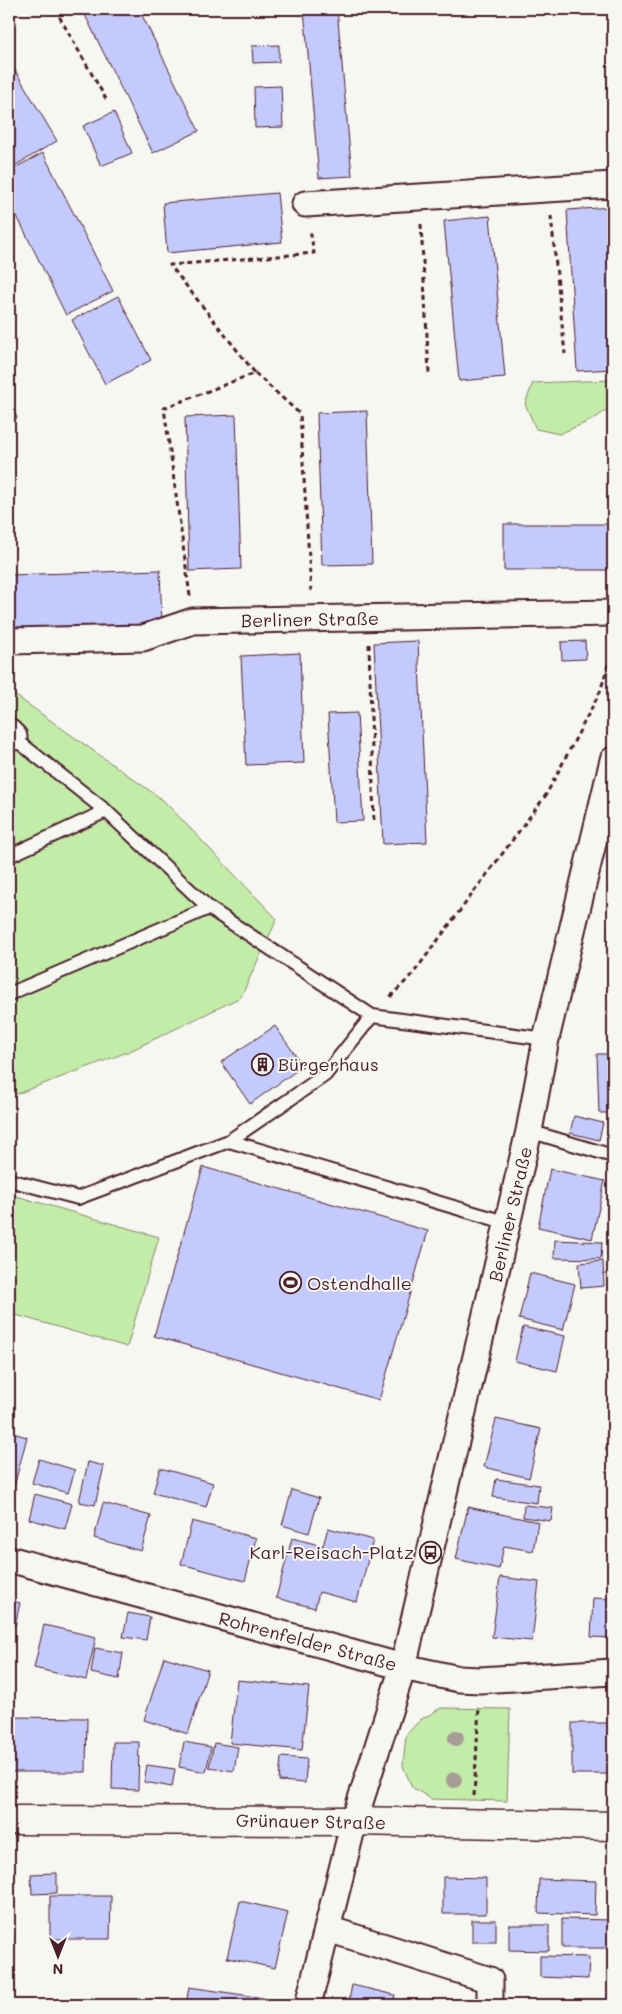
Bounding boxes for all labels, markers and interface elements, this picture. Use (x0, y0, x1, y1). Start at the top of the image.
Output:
street label: Berliner Straße (241, 606, 379, 632)
building icon: Bürgerhaus (250, 1052, 274, 1076)
place label: Bürgerhaus (278, 1052, 379, 1076)
street label: Berliner Straße (483, 1144, 537, 1284)
sports icon: Ostendhalle (279, 1271, 303, 1295)
place label: Ostendhalle (307, 1271, 412, 1295)
place label: Karl-Reisach-Platz (250, 1540, 414, 1564)
bus stop icon: Karl-Reisach-Platz (418, 1540, 442, 1564)
street label: Rohrenfelder Straße (216, 1606, 400, 1676)
street label: Grünauer Straße (236, 1808, 386, 1834)
north arrow (32, 1932, 82, 1982)
text: N (53, 1960, 63, 1979)

